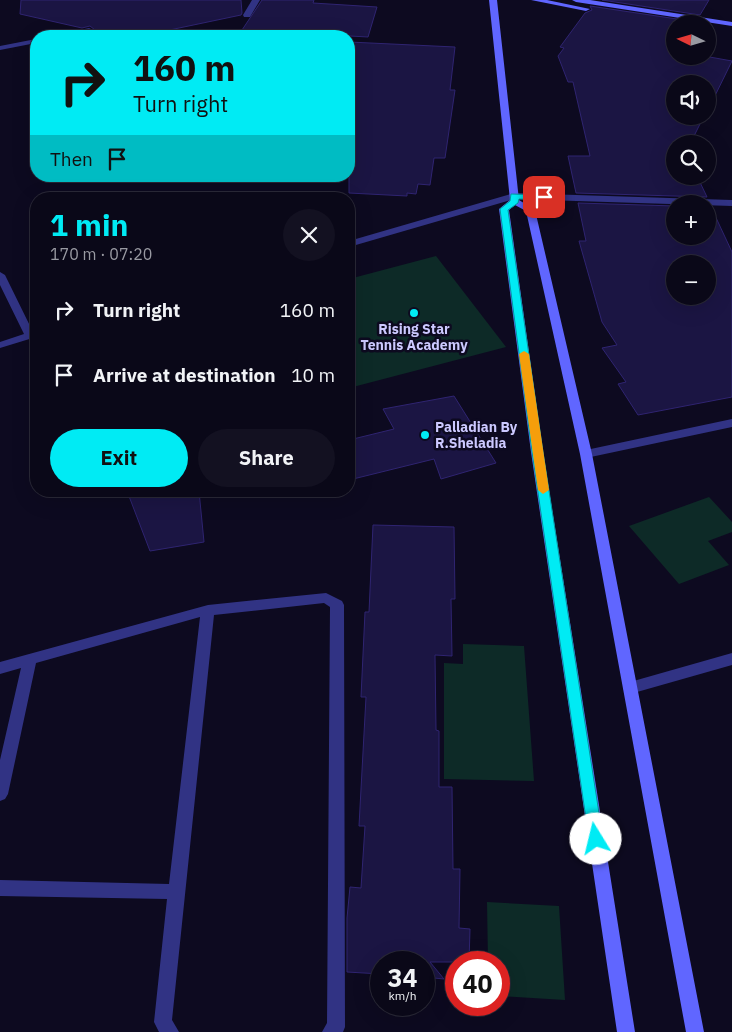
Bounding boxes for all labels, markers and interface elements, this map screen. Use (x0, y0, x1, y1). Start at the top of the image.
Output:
north arrow (666, 15, 716, 65)
map controls (666, 15, 716, 305)
text: 160 m (133, 45, 236, 91)
icon: right (50, 50, 115, 115)
button: sound (666, 75, 716, 125)
text: Turn right (133, 89, 228, 118)
button: search (666, 135, 716, 185)
icon: arrive (103, 145, 131, 173)
text: Then (50, 147, 93, 171)
pin (523, 176, 565, 218)
icon: arrive (530, 183, 558, 211)
button: + (666, 195, 716, 245)
text: 1 min (50, 205, 128, 244)
button: close (283, 209, 335, 261)
text: 170 m · 07:20 (50, 244, 152, 264)
button: − (666, 255, 716, 305)
icon: right (50, 296, 78, 324)
text: Turn right (93, 298, 180, 322)
text: 160 m (280, 298, 335, 322)
marker: Rising Star Tennis Academy (408, 307, 420, 319)
place label: Rising Star Tennis Academy (360, 320, 468, 354)
icon: arrive (50, 361, 78, 389)
text: Arrive at destination (93, 363, 276, 387)
text: 10 m (291, 363, 335, 387)
place label: Palladian By R.Sheladia (435, 418, 518, 452)
button: Exit (50, 429, 188, 487)
button: Share (198, 429, 335, 487)
marker: Palladian By R.Sheladia (419, 429, 431, 441)
position arrow (569, 812, 621, 864)
speed limit sign: 40 (445, 951, 510, 1016)
text: 34 (387, 961, 418, 994)
text: km/h (388, 988, 417, 1003)

